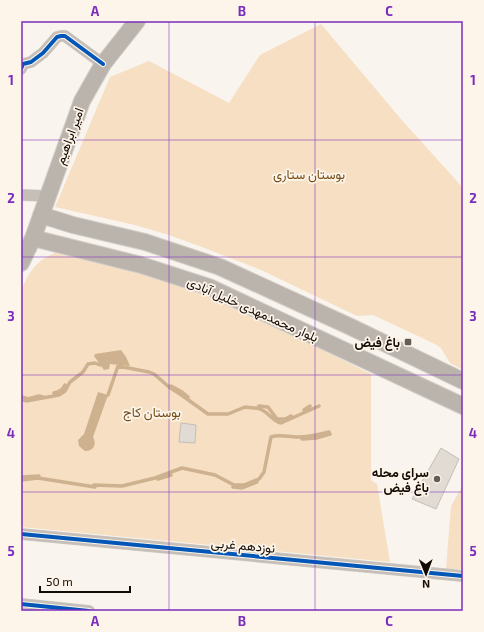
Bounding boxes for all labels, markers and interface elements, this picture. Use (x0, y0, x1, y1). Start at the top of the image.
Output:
text: A (91, 3, 100, 19)
text: B (238, 3, 246, 19)
text: C (385, 3, 393, 19)
text: 1 (8, 72, 14, 88)
text: 1 (470, 72, 476, 88)
street label: امیر ابراهیم (51, 106, 88, 167)
park label: بوستان ستاری (273, 166, 345, 183)
text: 2 (7, 190, 15, 206)
text: 2 (469, 190, 477, 206)
street label: بلوار محمدمهدی خلیل آبادی (185, 273, 321, 346)
text: 3 (7, 308, 15, 324)
text: 3 (469, 308, 477, 324)
place label: باغ فیض (355, 334, 400, 351)
marker: باغ فیض (403, 337, 413, 347)
park label: بوستان کاج (123, 404, 181, 422)
text: 4 (7, 425, 15, 441)
text: 4 (469, 425, 477, 441)
place label: سرای محله باغ فیض (372, 464, 429, 496)
marker: سرای محله باغ فیض (432, 474, 442, 484)
street label: نوزدهم غربی (210, 534, 276, 557)
text: 5 (7, 543, 15, 559)
text: 5 (469, 543, 477, 559)
north arrow (406, 554, 446, 594)
scale bar (40, 568, 130, 594)
text: 50 m (46, 574, 73, 588)
text: N (422, 578, 430, 591)
text: A (91, 613, 100, 629)
text: B (238, 613, 246, 629)
text: C (385, 613, 393, 629)

